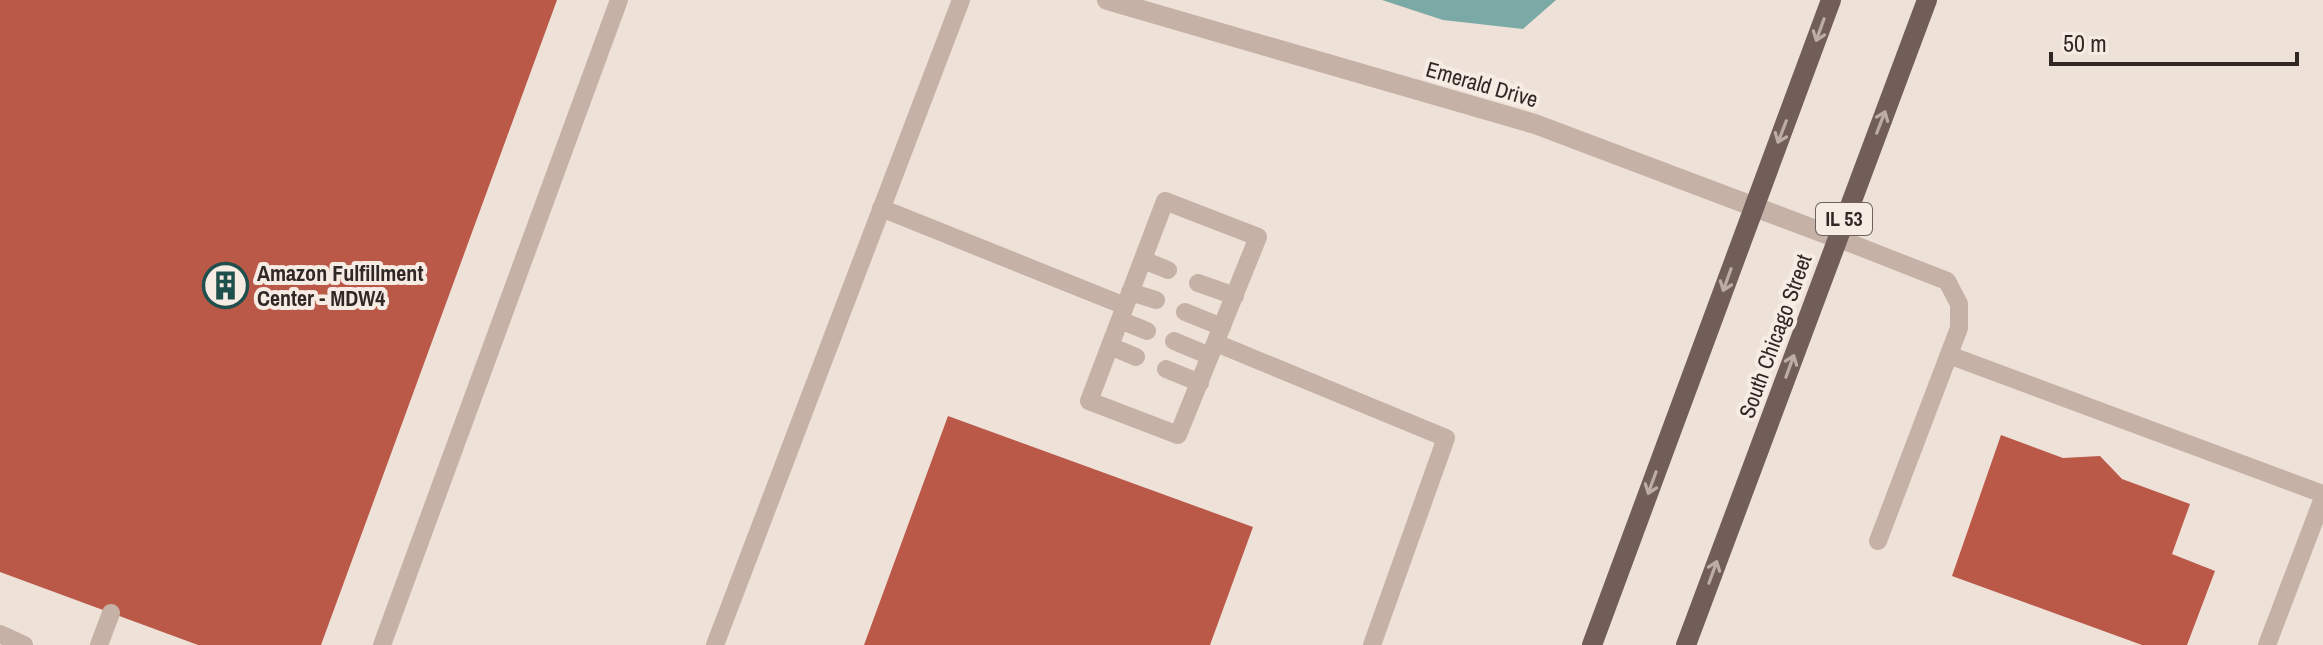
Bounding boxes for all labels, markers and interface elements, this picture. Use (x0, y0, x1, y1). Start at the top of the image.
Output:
scale bar (2051, 16, 2297, 66)
one-way arrow (1812, 17, 1827, 42)
text: 50 m (2063, 27, 2107, 59)
street label: Emerald Drive (1422, 54, 1542, 114)
one-way arrow (1875, 110, 1889, 135)
one-way arrow (1774, 119, 1788, 144)
road number: IL 53 (1816, 203, 1872, 235)
street label: South Chicago Street (1731, 250, 1819, 422)
place label: Amazon Fulfillment Center - MDW4 (257, 258, 423, 313)
building icon: Amazon Fulfillment Center - MDW4 (202, 262, 250, 310)
one-way arrow (1719, 268, 1733, 292)
one-way arrow (1783, 353, 1798, 378)
one-way arrow (1644, 471, 1658, 495)
one-way arrow (1707, 560, 1721, 585)

